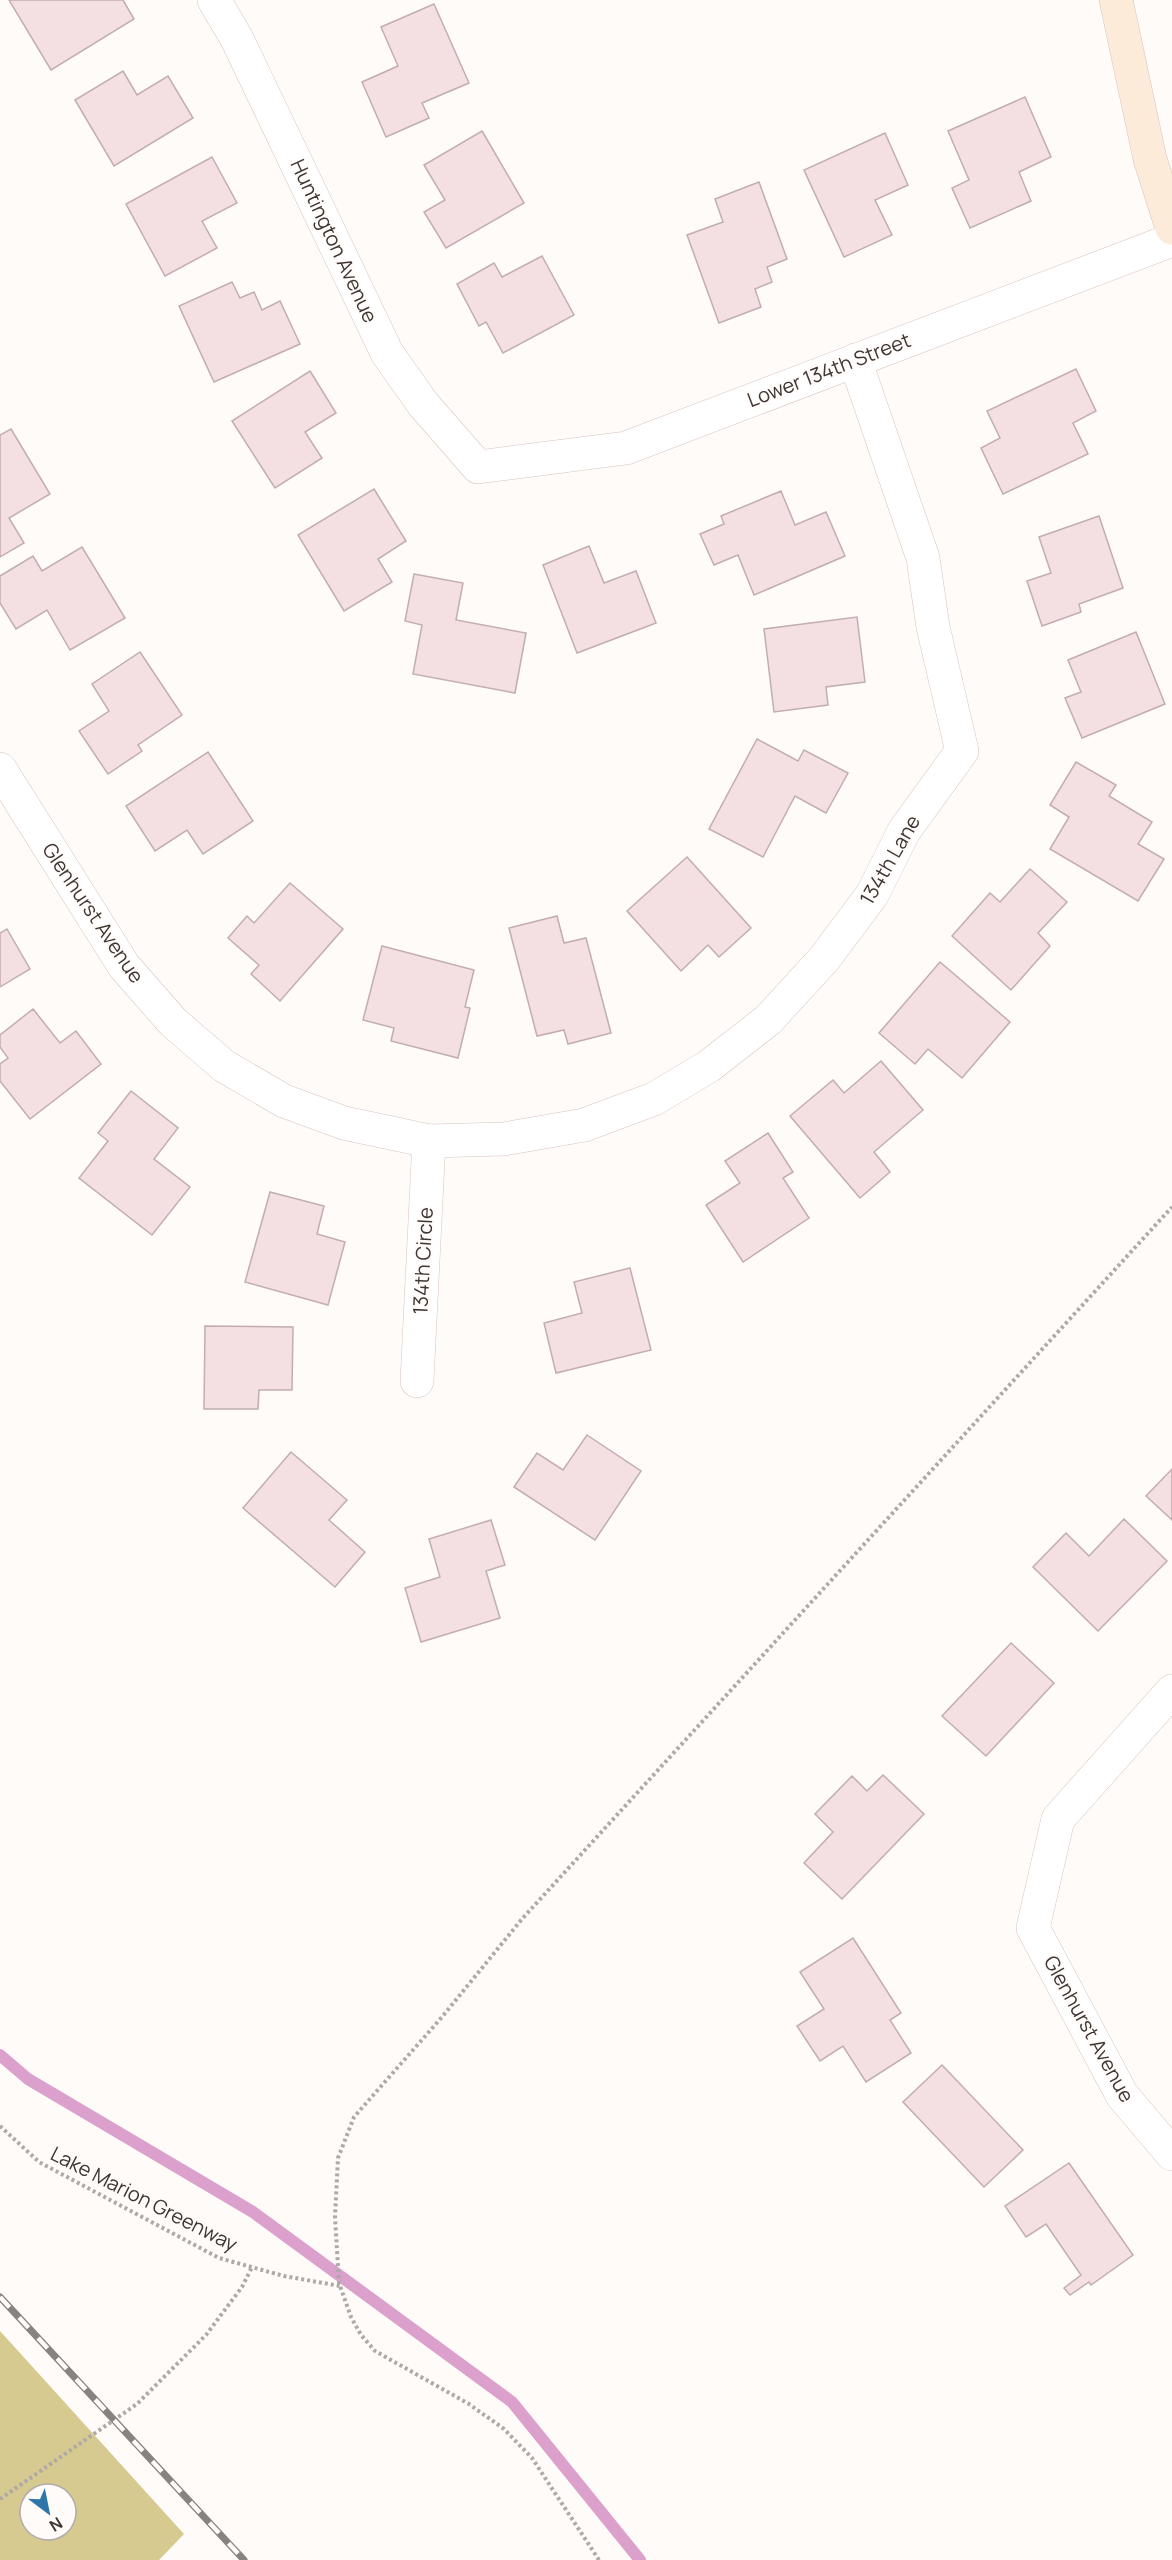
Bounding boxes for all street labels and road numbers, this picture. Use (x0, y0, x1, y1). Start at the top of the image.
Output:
street label: Huntington Avenue (285, 155, 384, 327)
street label: Lower 134th Street (743, 326, 914, 413)
street label: 134th Lane (853, 810, 926, 910)
street label: Glenhurst Avenue (36, 837, 150, 988)
street label: 134th Circle (406, 1207, 439, 1315)
street label: Glenhurst Avenue (1038, 1951, 1141, 2107)
street label: Lake Marion Greenway (46, 2140, 243, 2258)

